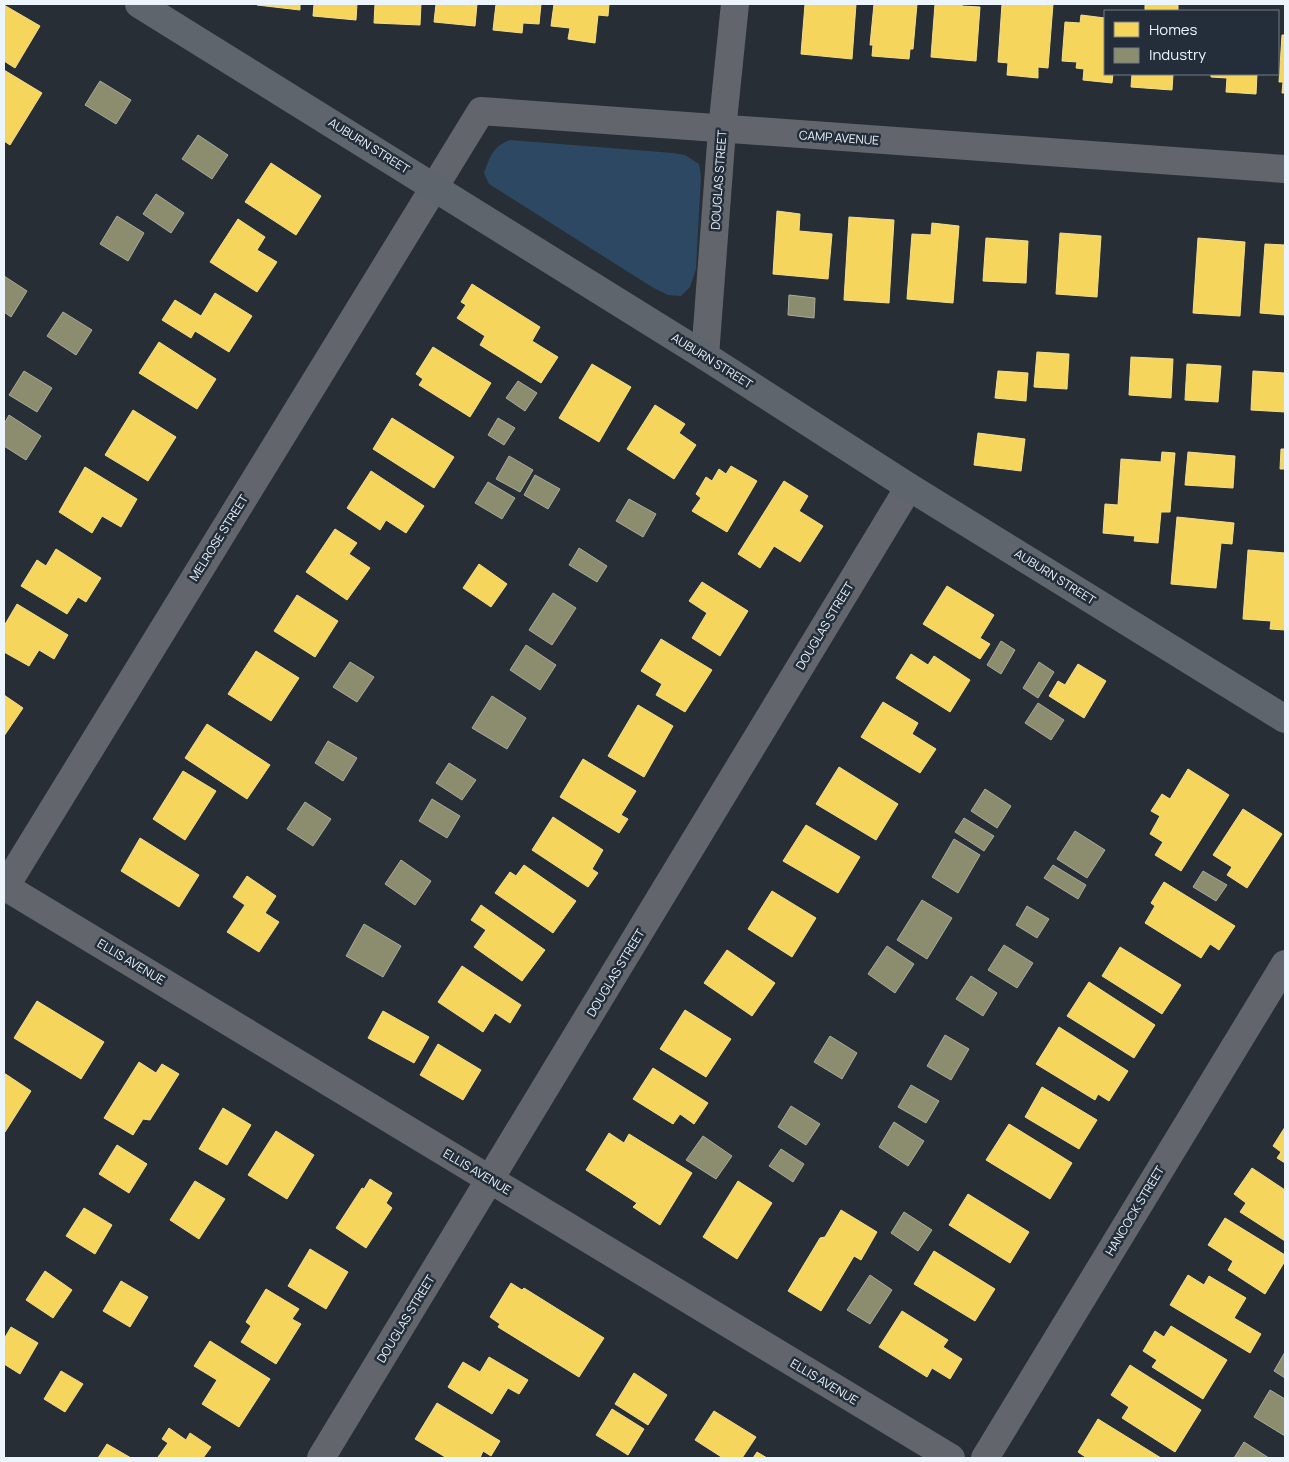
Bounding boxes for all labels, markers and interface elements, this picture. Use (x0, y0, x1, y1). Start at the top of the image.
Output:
legend (1104, 10, 1279, 75)
text: Homes (1149, 19, 1198, 40)
text: Industry (1149, 44, 1206, 65)
street label: AUBURN STREET (325, 114, 414, 178)
street label: CAMP AVENUE (799, 126, 880, 149)
street label: DOUGLAS STREET (707, 129, 731, 230)
street label: AUBURN STREET (668, 329, 757, 393)
street label: MELROSE STREET (185, 491, 252, 584)
street label: AUBURN STREET (1011, 545, 1100, 609)
street label: DOUGLAS STREET (792, 578, 858, 673)
street label: DOUGLAS STREET (583, 925, 649, 1020)
street label: ELLIS AVENUE (94, 935, 168, 989)
street label: ELLIS AVENUE (440, 1145, 514, 1199)
street label: HANCOCK STREET (1101, 1162, 1169, 1259)
street label: DOUGLAS STREET (373, 1271, 439, 1366)
street label: ELLIS AVENUE (787, 1355, 861, 1409)

